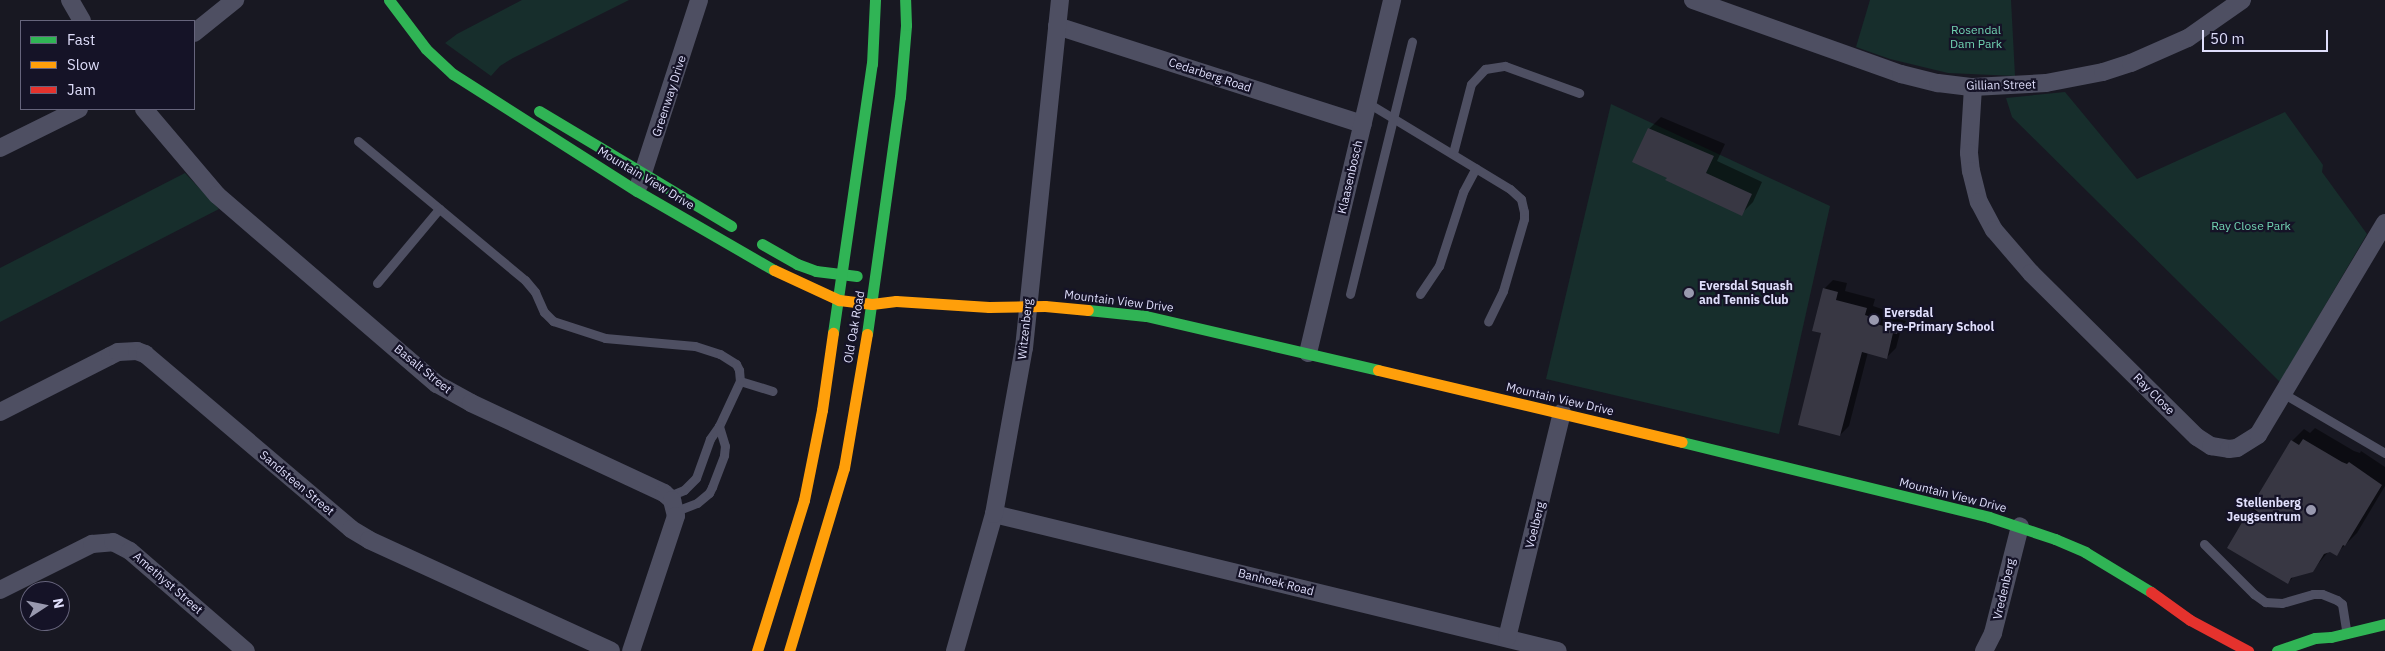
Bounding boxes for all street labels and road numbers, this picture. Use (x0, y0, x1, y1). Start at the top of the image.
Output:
street label: Greenway Drive (649, 53, 689, 139)
street label: Cedarberg Road (1167, 55, 1253, 95)
street label: Gillian Street (1966, 77, 2036, 93)
street label: Klaasenbosch (1335, 139, 1365, 215)
street label: Mountain View Drive (595, 143, 697, 213)
street label: Mountain View Drive (1063, 287, 1175, 315)
street label: Old Oak Road (841, 290, 867, 364)
street label: Witzenberg (1015, 298, 1035, 360)
street label: Basalt Street (391, 341, 455, 397)
street label: Ray Close (2130, 370, 2178, 418)
street label: Mountain View Drive (1505, 380, 1615, 418)
street label: Sandsteen Street (257, 448, 337, 518)
street label: Mountain View Drive (1898, 475, 2008, 515)
street label: Voelberg (1522, 500, 1548, 550)
street label: Amethyst Street (130, 549, 206, 617)
street label: Vredenberg (1990, 557, 2018, 621)
street label: Banhoek Road (1236, 566, 1316, 598)

